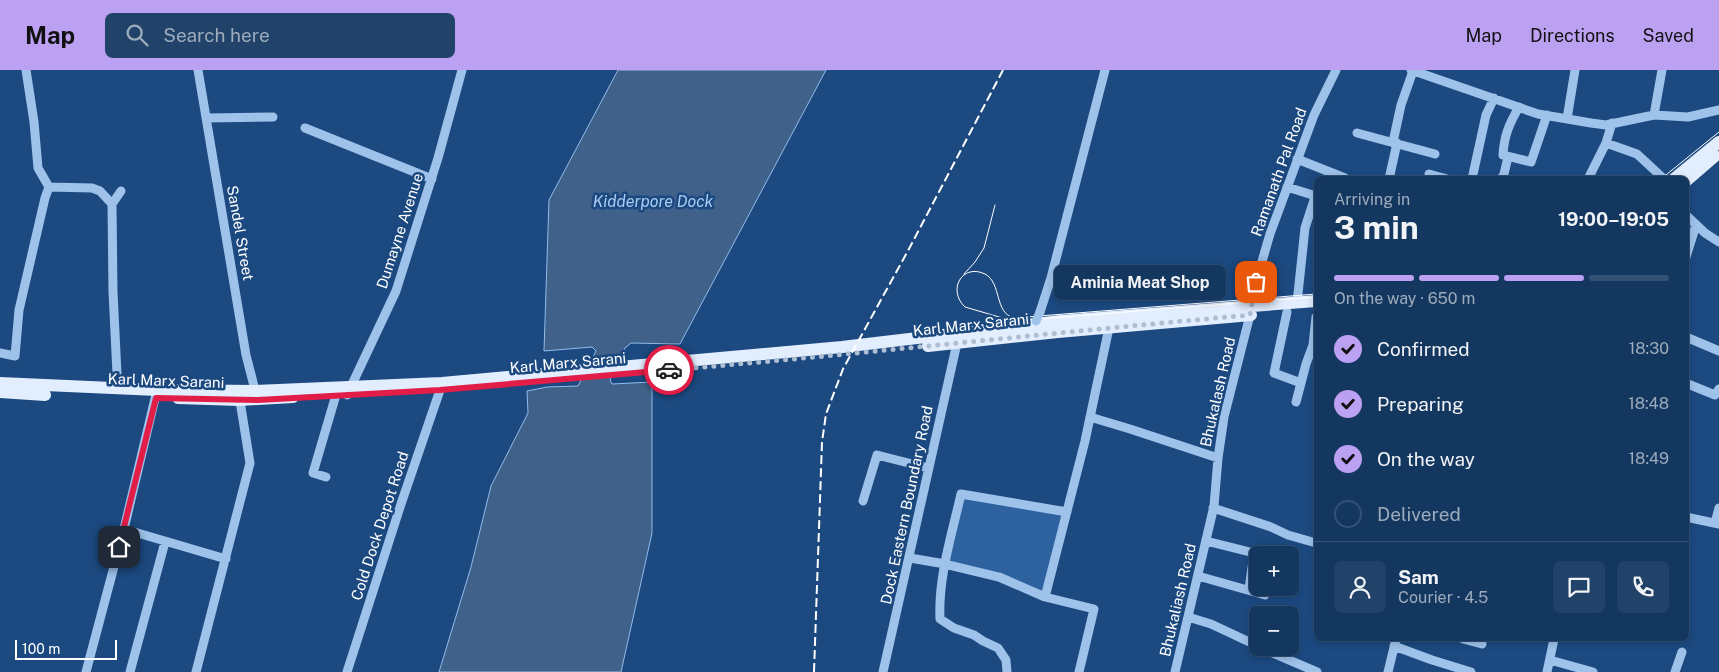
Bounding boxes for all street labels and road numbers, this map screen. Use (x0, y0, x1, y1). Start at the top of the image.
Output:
street label: Ramanath Pal Road (1247, 105, 1310, 238)
street label: Dumayne Avenue (373, 171, 426, 291)
street label: Sandel Street (224, 184, 257, 282)
street label: Karl Marx Sarani (912, 310, 1030, 339)
street label: Bhukalash Road (1197, 335, 1238, 448)
street label: Karl Marx Sarani (509, 349, 627, 376)
street label: Karl Marx Sarani (107, 370, 225, 391)
street label: Dock Eastern Boundary Road (877, 404, 936, 606)
street label: Cold Dock Depot Road (347, 449, 412, 602)
street label: Bhukaliash Road (1156, 542, 1199, 658)

